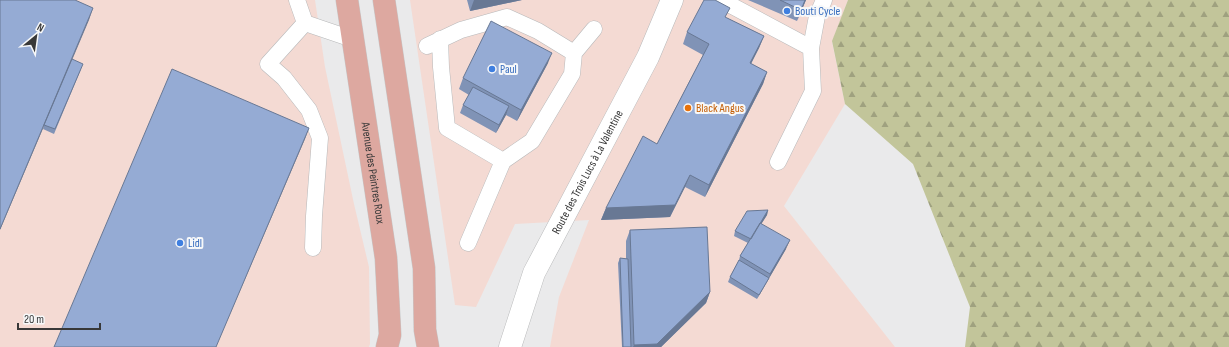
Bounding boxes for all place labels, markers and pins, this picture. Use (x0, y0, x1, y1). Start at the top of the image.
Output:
place label: Bouti Cycle (795, 4, 840, 19)
marker: Bouti Cycle (782, 6, 792, 16)
place label: Paul (500, 62, 517, 77)
marker: Paul (487, 64, 497, 74)
place label: Black Angus (696, 101, 744, 116)
marker: Black Angus (683, 103, 693, 113)
place label: Lidl (188, 236, 202, 251)
marker: Lidl (175, 238, 185, 248)

